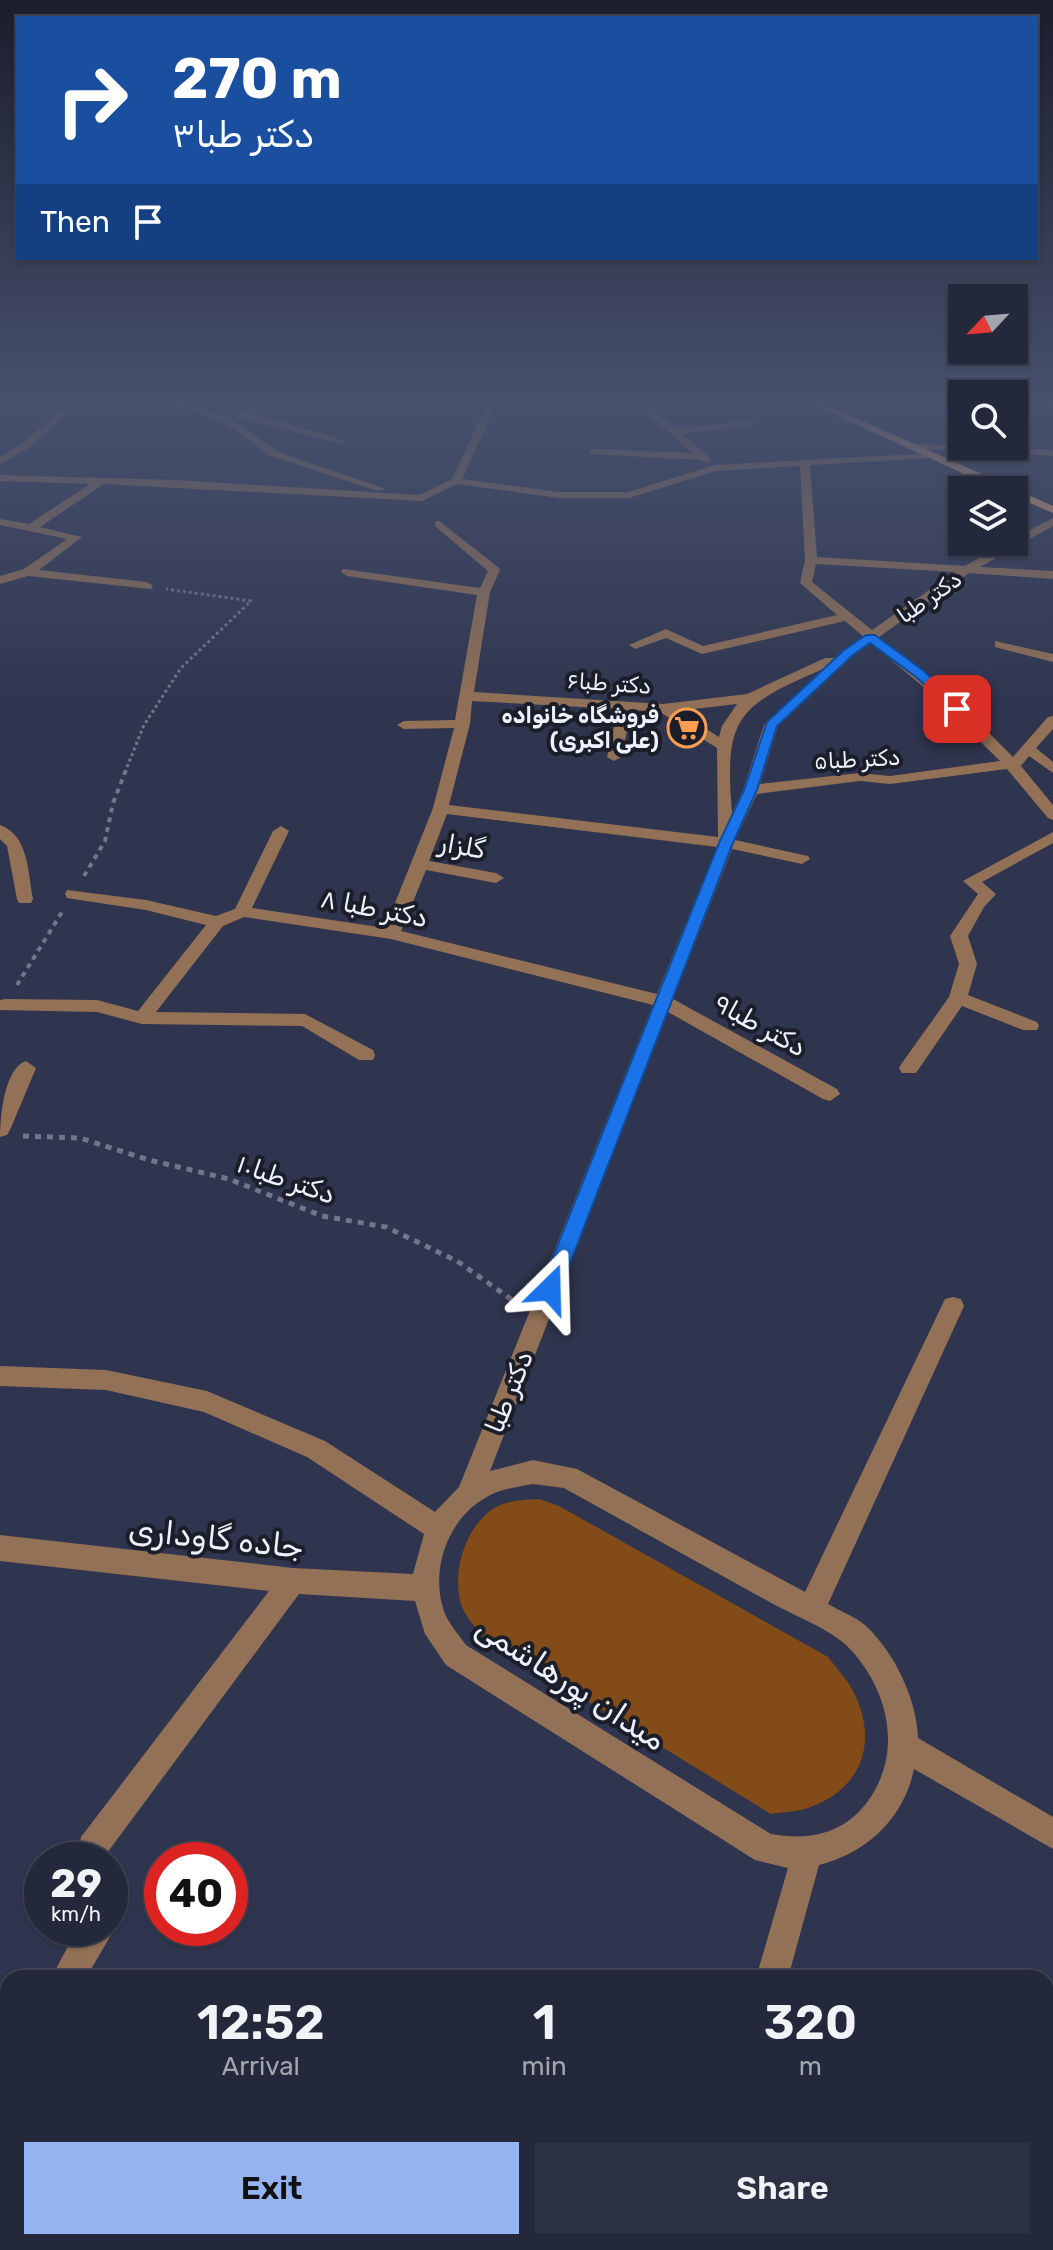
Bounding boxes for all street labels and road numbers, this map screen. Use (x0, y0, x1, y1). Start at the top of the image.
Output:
street label: دکتر طبا (892, 566, 967, 629)
street label: دکتر طبا۶ (566, 667, 652, 700)
street label: دکتر طبا۵ (813, 744, 901, 775)
street label: گلزار (434, 827, 488, 866)
street label: دکتر طبا ۸ (318, 883, 430, 934)
street label: دکتر طبا۹ (708, 987, 811, 1063)
street label: دکتر طبا۱۰ (233, 1148, 339, 1211)
street label: دکتر طبا (479, 1347, 540, 1438)
street label: جاده گاوداری (127, 1510, 305, 1566)
street label: میدان پورهاشمی (468, 1607, 673, 1760)

